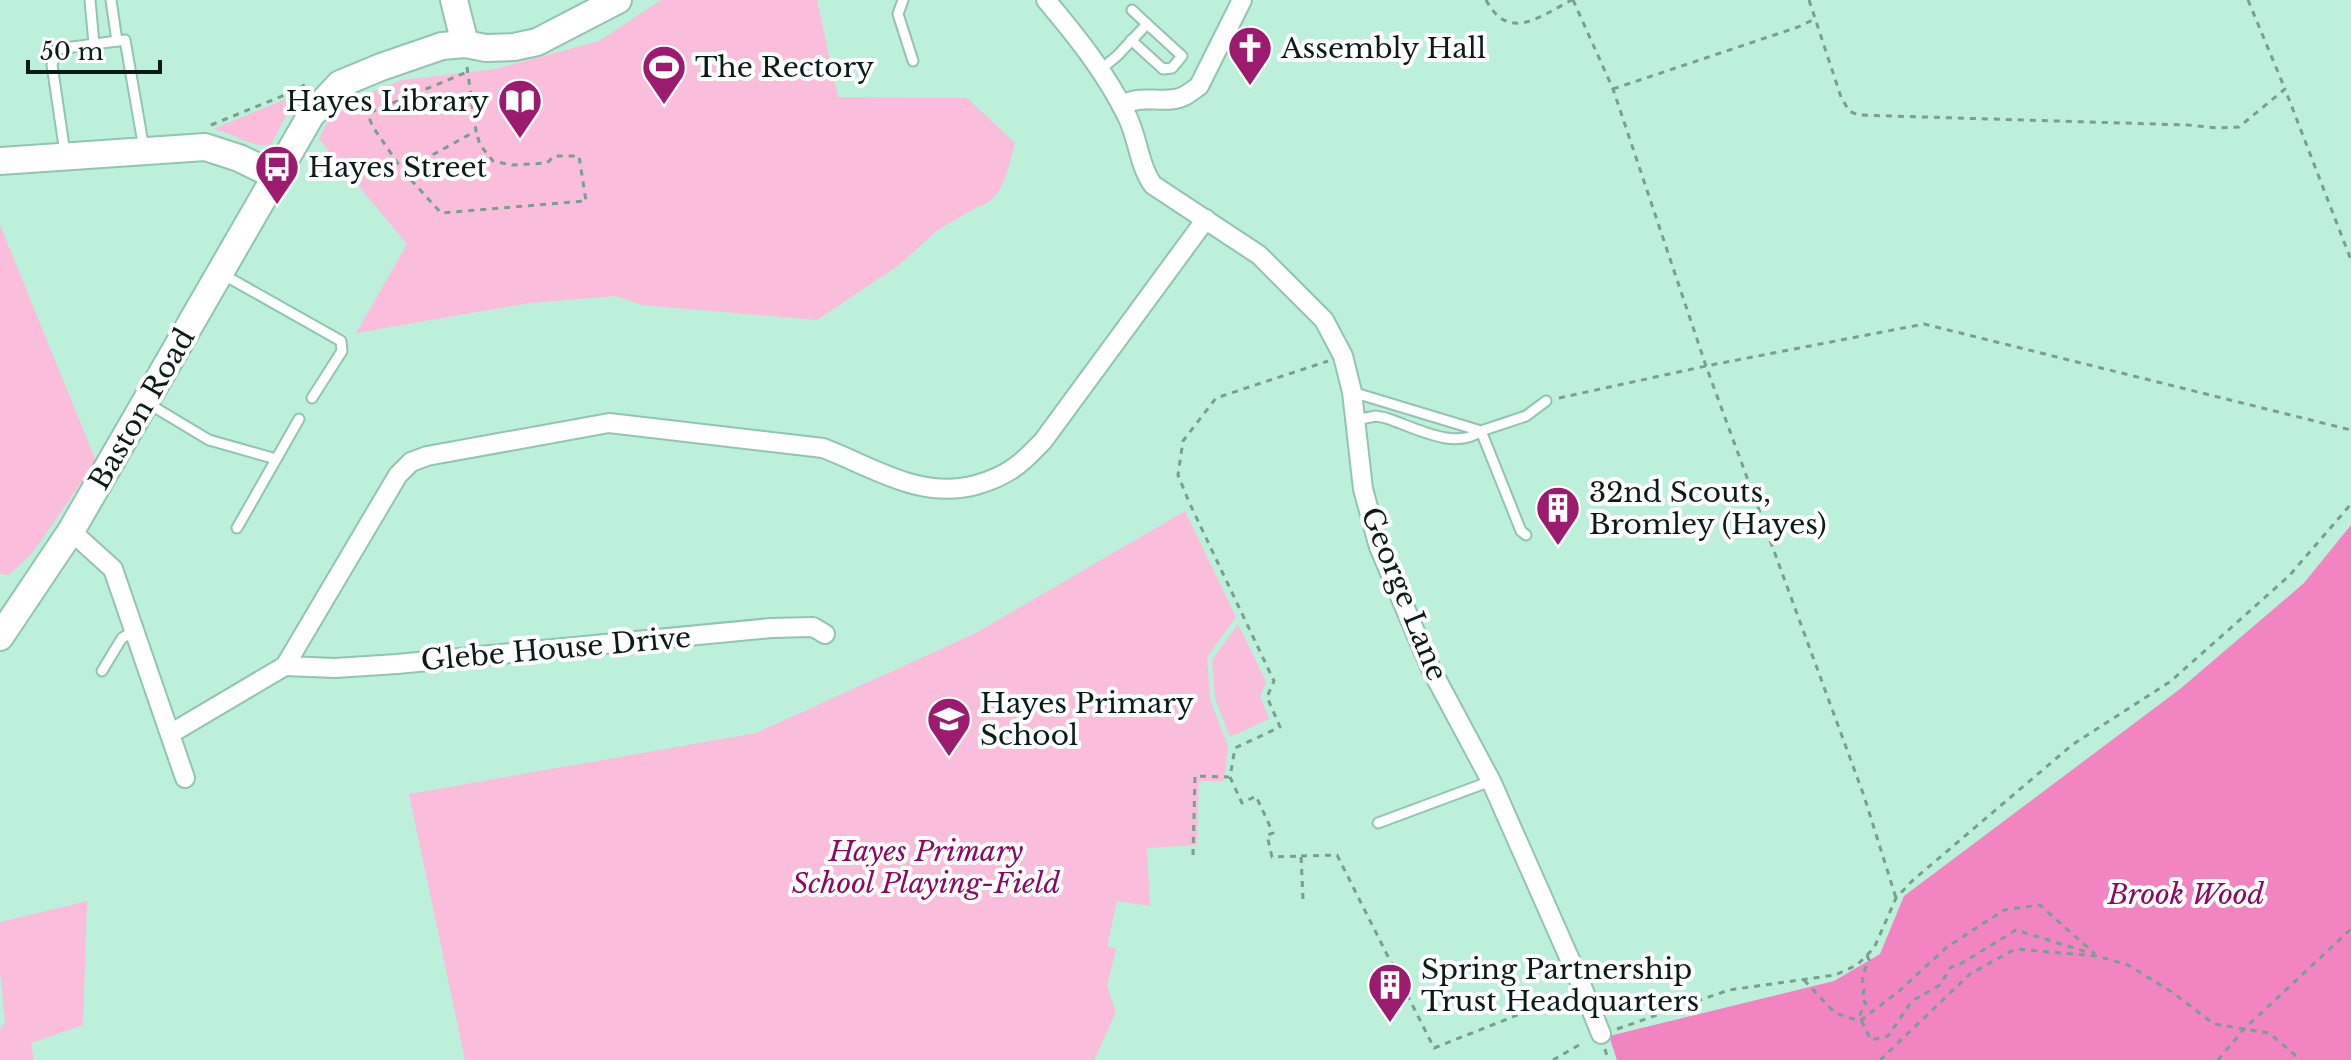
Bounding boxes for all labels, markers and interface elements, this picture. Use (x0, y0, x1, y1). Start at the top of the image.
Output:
scale bar (28, 24, 160, 74)
church icon: Assembly Hall (1226, 24, 1274, 87)
place label: Assembly Hall (1280, 31, 1486, 66)
text: 50 m (40, 37, 104, 66)
sports icon: The Rectory (640, 43, 688, 106)
place label: The Rectory (695, 50, 874, 85)
library icon: Hayes Library (496, 77, 544, 140)
place label: Hayes Library (286, 84, 489, 119)
bus stop icon: Hayes Street (253, 143, 301, 206)
place label: Hayes Street (308, 150, 488, 185)
street label: Baston Road (82, 322, 202, 496)
place label: 32nd Scouts, Bromley (Hayes) (1589, 475, 1827, 542)
building icon: 32nd Scouts, Bromley (Hayes) (1534, 484, 1582, 547)
street label: George Lane (1353, 502, 1455, 686)
street label: Glebe House Drive (420, 620, 692, 678)
place label: Hayes Primary School (980, 686, 1194, 753)
school or university icon: Hayes Primary School (925, 695, 973, 758)
park label: Hayes Primary School Playing-Field (792, 834, 1061, 901)
park label: Brook Wood (2107, 877, 2264, 912)
place label: Spring Partnership Trust Headquarters (1421, 952, 1699, 1019)
building icon: Spring Partnership Trust Headquarters (1366, 961, 1414, 1024)

